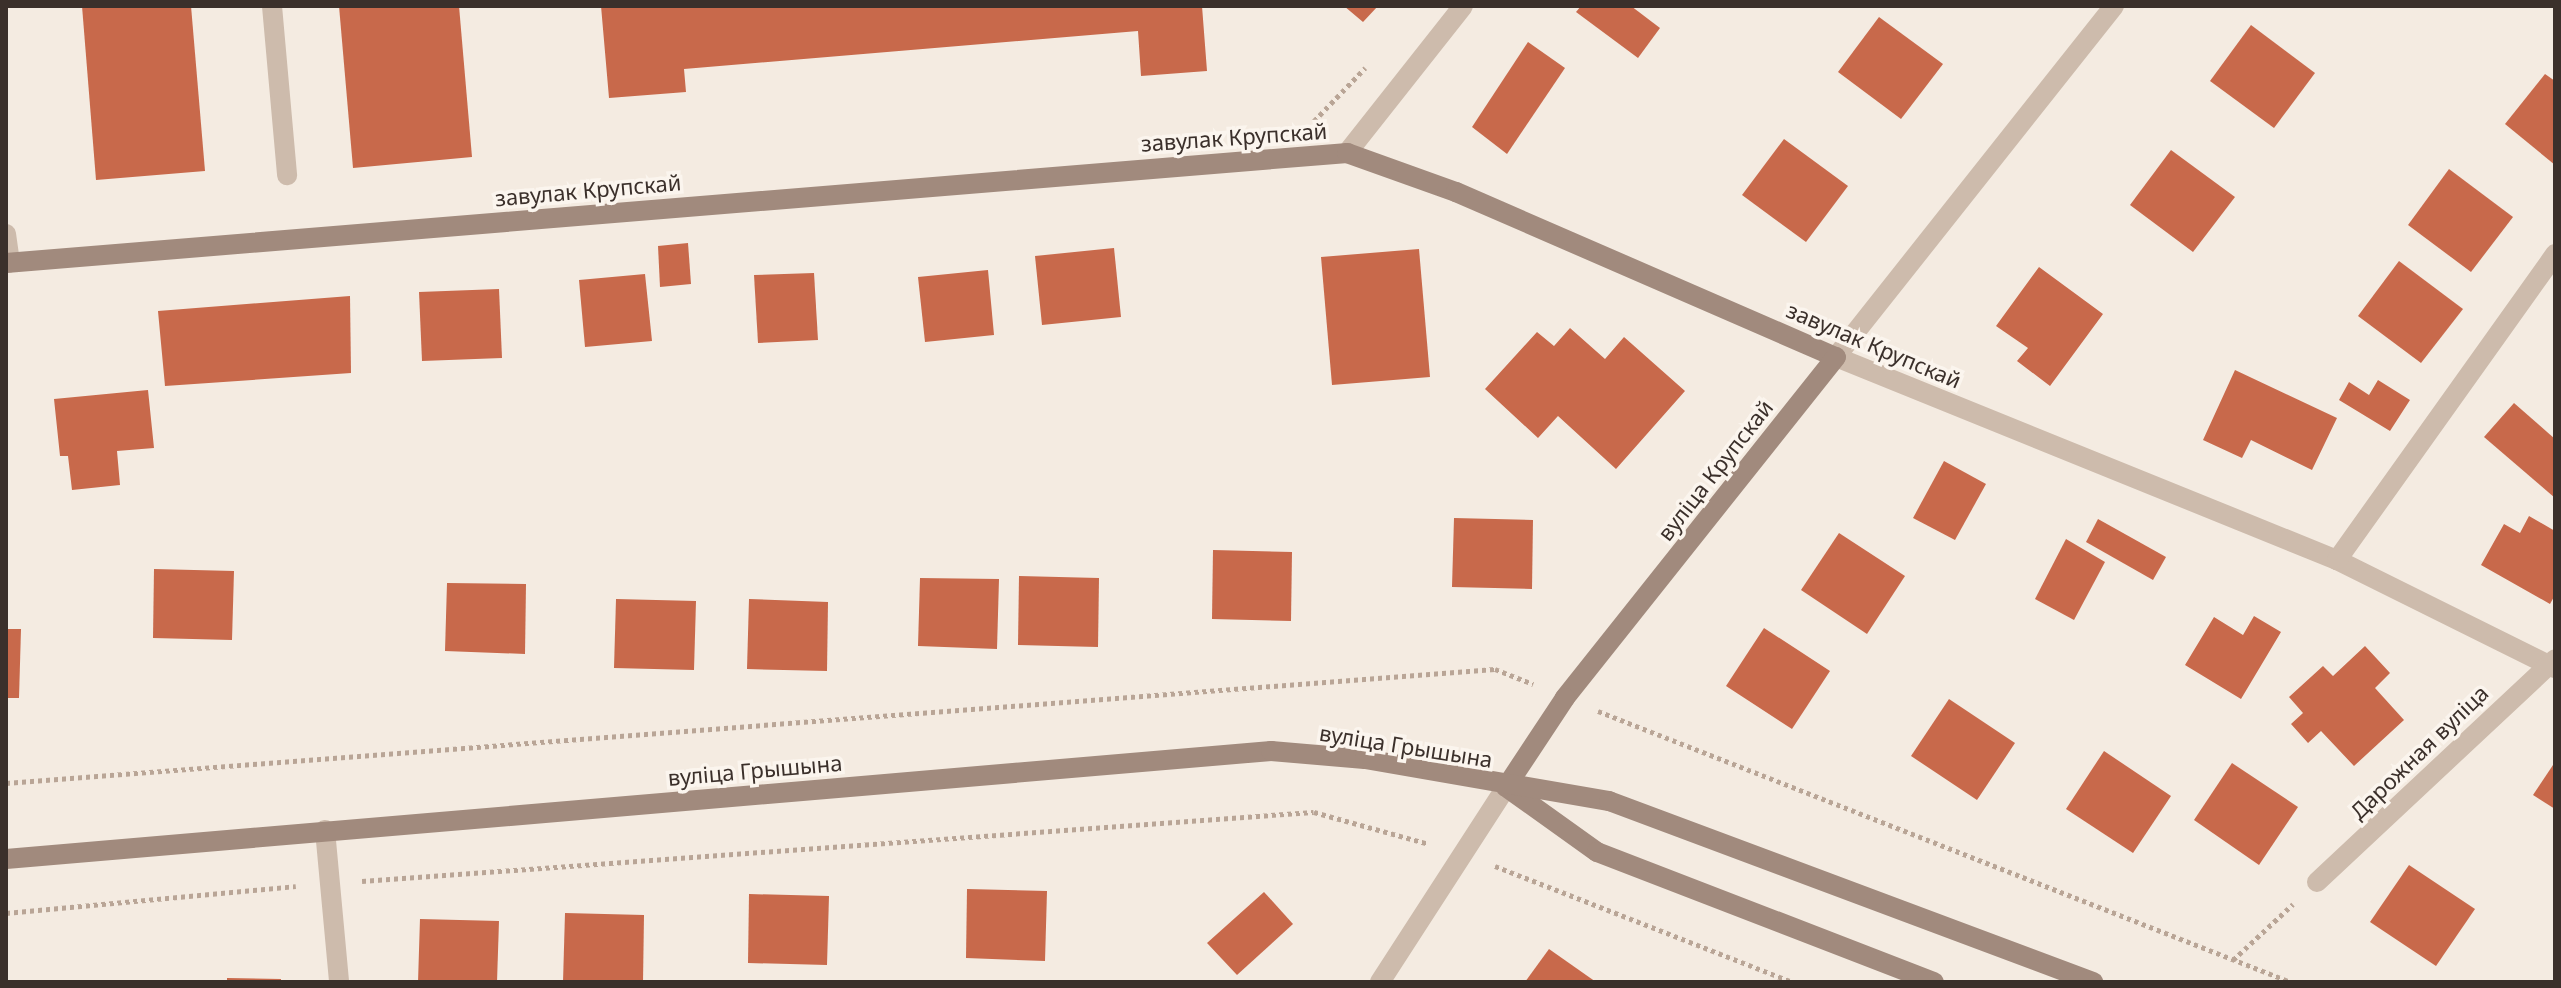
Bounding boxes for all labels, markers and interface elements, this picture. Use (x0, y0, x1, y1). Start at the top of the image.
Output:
street label: завулак Крупскай (1140, 117, 1328, 157)
street label: завулак Крупскай (494, 169, 682, 211)
street label: завулак Крупскай (1783, 296, 1965, 394)
street label: вуліца Крупскай (1652, 394, 1778, 546)
street label: Дарожная вуліца (2344, 679, 2494, 825)
street label: вуліца Грышына (1318, 719, 1494, 773)
street label: вуліца Грышына (667, 749, 843, 791)

